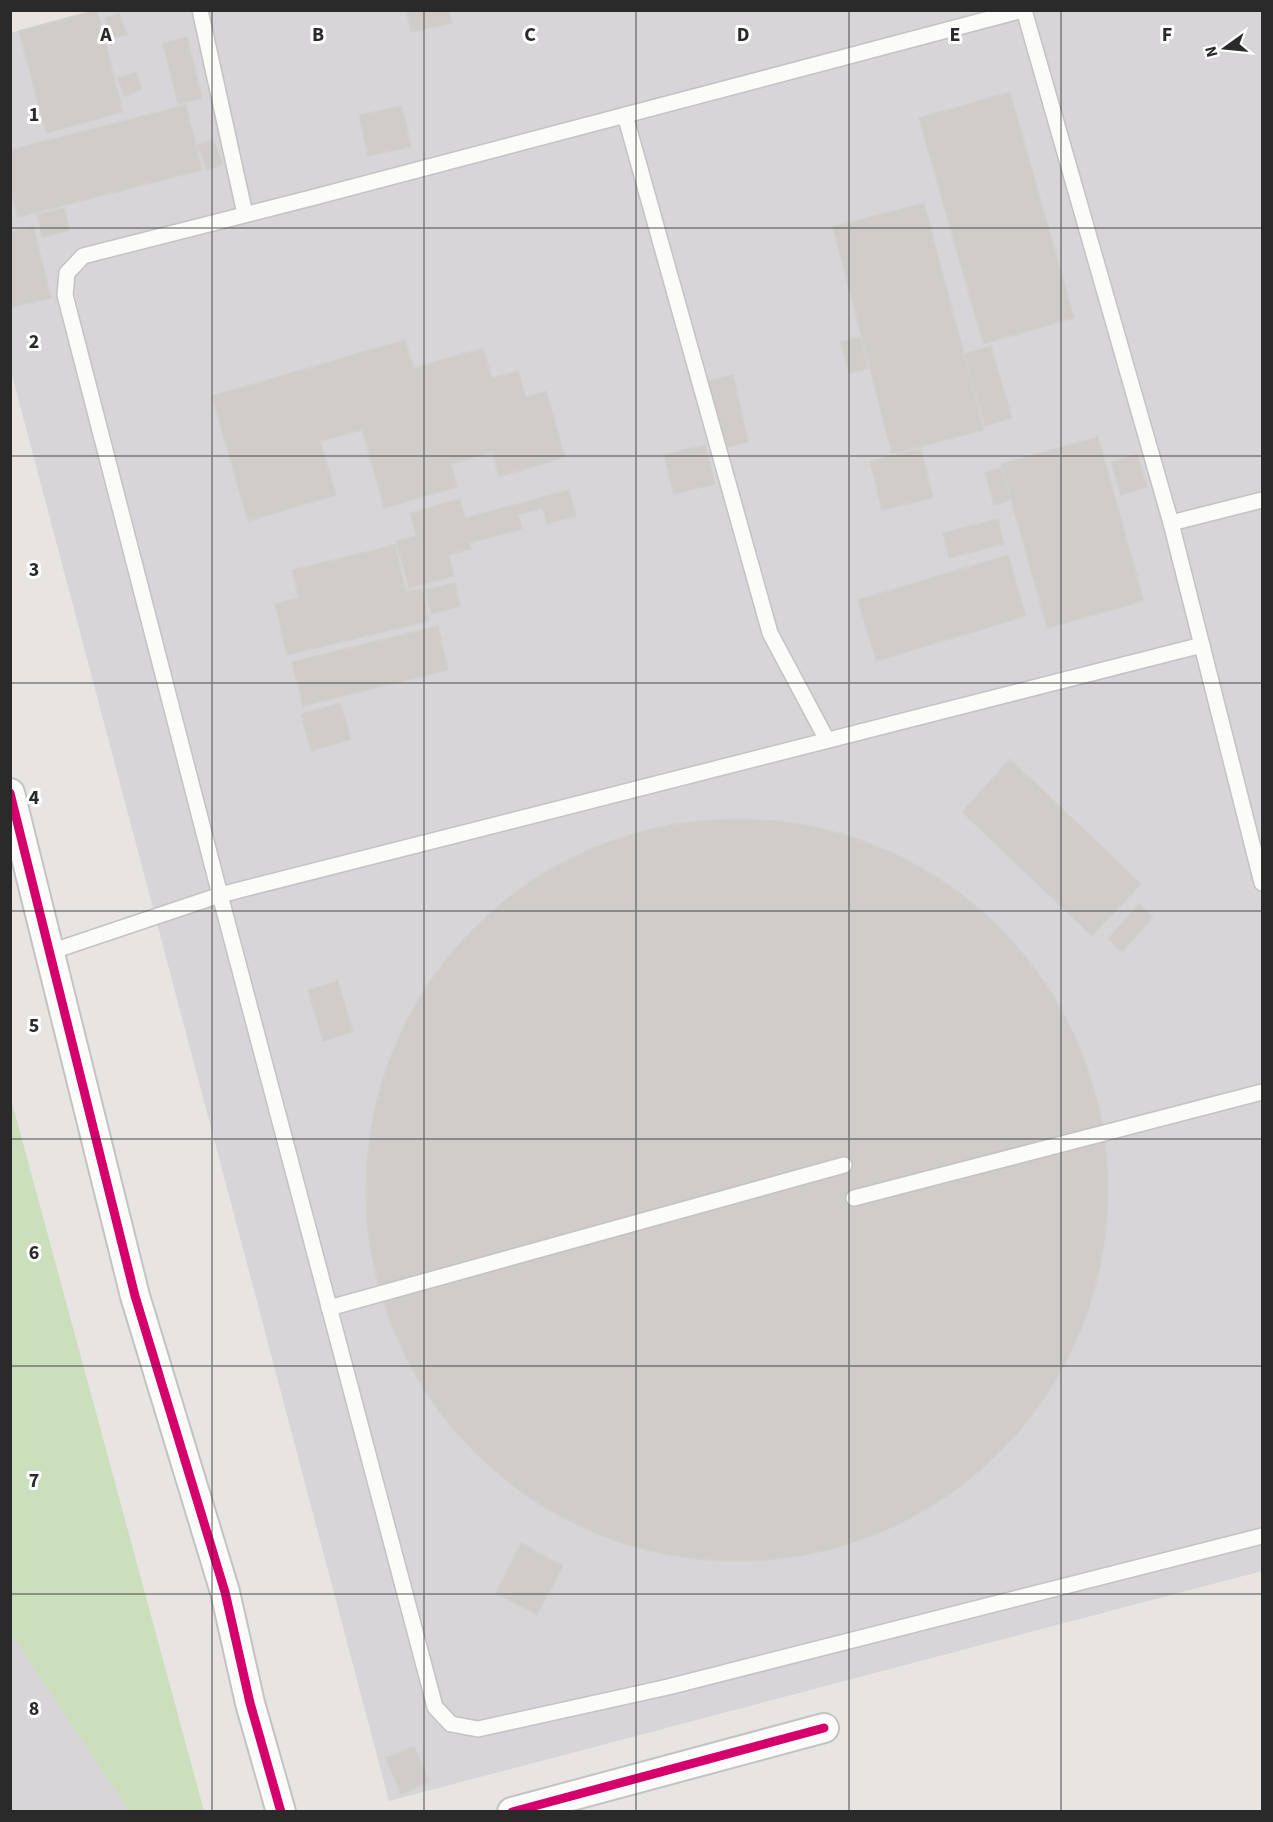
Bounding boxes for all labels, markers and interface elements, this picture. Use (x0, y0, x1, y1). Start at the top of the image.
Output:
north arrow (1195, 18, 1255, 78)
text: A (99, 21, 112, 49)
text: B (312, 21, 324, 49)
text: C (524, 21, 536, 49)
text: D (737, 21, 749, 49)
text: E (950, 21, 960, 49)
text: F (1162, 21, 1172, 49)
text: N (1199, 44, 1223, 60)
text: 1 (29, 101, 39, 129)
text: 2 (29, 328, 39, 356)
text: 3 (29, 556, 39, 584)
text: 4 (29, 784, 40, 812)
text: 5 (29, 1012, 39, 1040)
text: 6 (29, 1239, 39, 1267)
text: 7 (29, 1467, 39, 1495)
text: 8 (29, 1695, 39, 1723)

